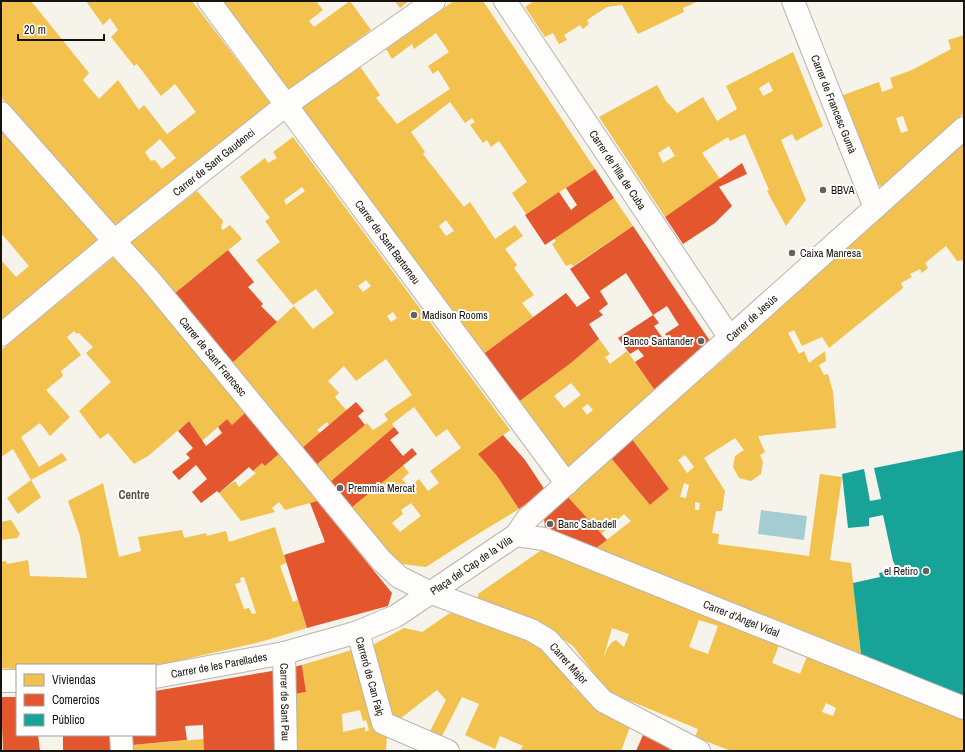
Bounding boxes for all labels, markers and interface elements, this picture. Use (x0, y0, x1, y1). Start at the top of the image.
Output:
scale bar (18, 16, 104, 42)
text: 20 m (24, 22, 46, 38)
street label: Carrer de Francesc Gumà (808, 53, 860, 156)
street label: Carrer de Sant Gaudenci (170, 125, 258, 199)
street label: Carrer de l'Illa de Cuba (586, 127, 649, 212)
place label: BBVA (831, 183, 855, 197)
marker: BBVA (818, 185, 828, 195)
street label: Carrer de Sant Bartomeu (352, 197, 423, 287)
place label: Caixa Manresa (800, 246, 861, 260)
marker: Caixa Manresa (787, 248, 797, 258)
street label: Carrer de Jesús (723, 291, 781, 345)
place label: Madison Rooms (422, 308, 488, 322)
marker: Madison Rooms (409, 310, 419, 320)
street label: Carrer de Sant Francesc (176, 314, 250, 400)
place label: Banco Santander (623, 334, 693, 348)
marker: Banco Santander (696, 336, 706, 346)
place label: Premmia Mercat (348, 481, 415, 495)
marker: Premmia Mercat (335, 483, 345, 493)
district label: Centre (118, 487, 150, 503)
place label: Banc Sabadell (558, 517, 616, 531)
marker: Banc Sabadell (545, 519, 555, 529)
street label: Plaça del Cap de la Vila (427, 533, 515, 598)
place label: el Retiro (884, 564, 918, 578)
marker: el Retiro (921, 566, 931, 576)
street label: Carrer d'Àngel Vidal (701, 597, 782, 640)
street label: Carreró de Can Falç (353, 635, 388, 718)
street label: Carrer Major (547, 640, 591, 687)
street label: Carrer de les Parellades (170, 649, 269, 681)
street label: Carrer de Sant Pau (277, 663, 293, 741)
legend (16, 664, 156, 736)
text: Viviendas (52, 672, 96, 688)
text: Comercios (52, 692, 100, 708)
text: Público (52, 712, 85, 728)

